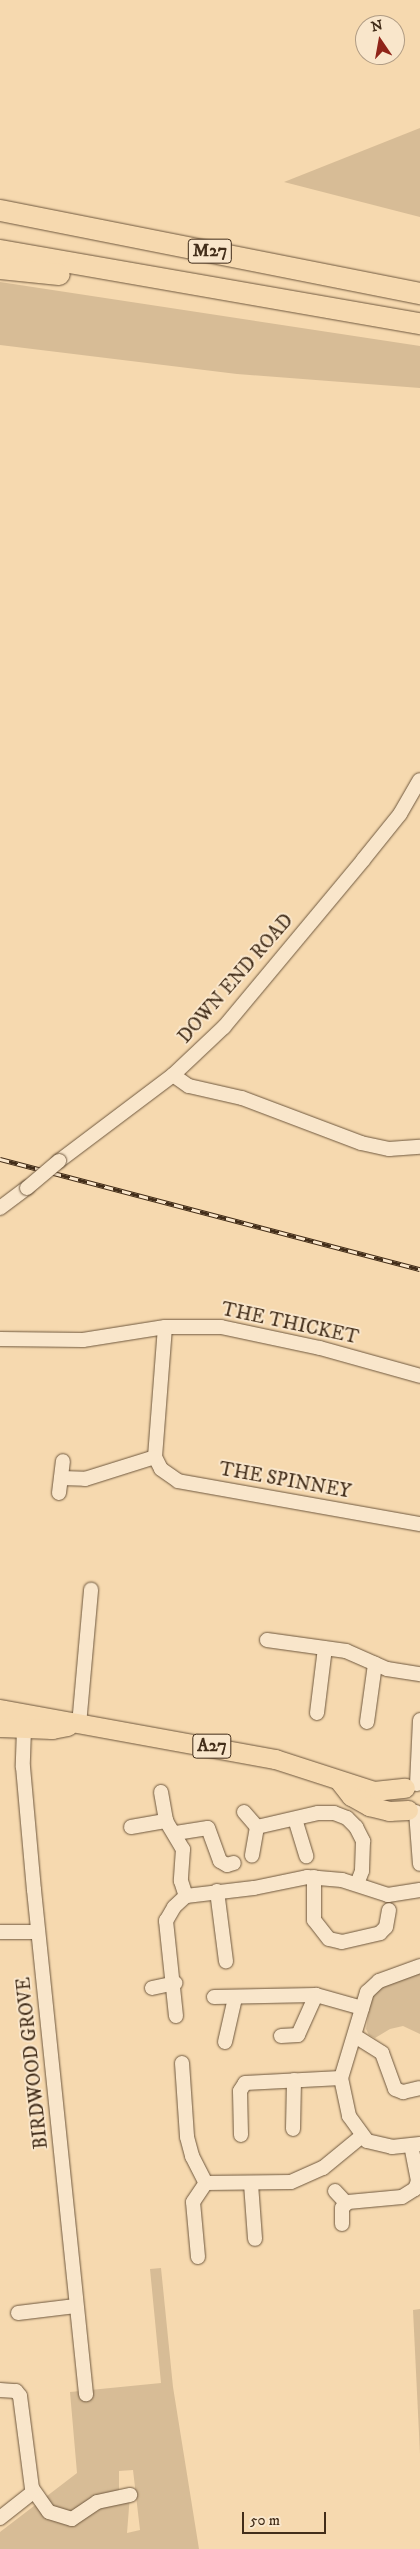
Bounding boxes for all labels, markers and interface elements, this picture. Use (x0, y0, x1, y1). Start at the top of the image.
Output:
north arrow (355, 15, 405, 65)
text: N (370, 16, 385, 36)
road number: M27 (188, 236, 232, 266)
street label: DOWN END ROAD (174, 910, 298, 1048)
street label: THE THICKET (219, 1298, 361, 1350)
street label: THE SPINNEY (217, 1458, 353, 1504)
road number: A27 (192, 1730, 232, 1762)
street label: BIRDWOOD GROVE (13, 1976, 53, 2150)
scale bar (245, 2502, 329, 2534)
text: 50 m (250, 2511, 280, 2530)

